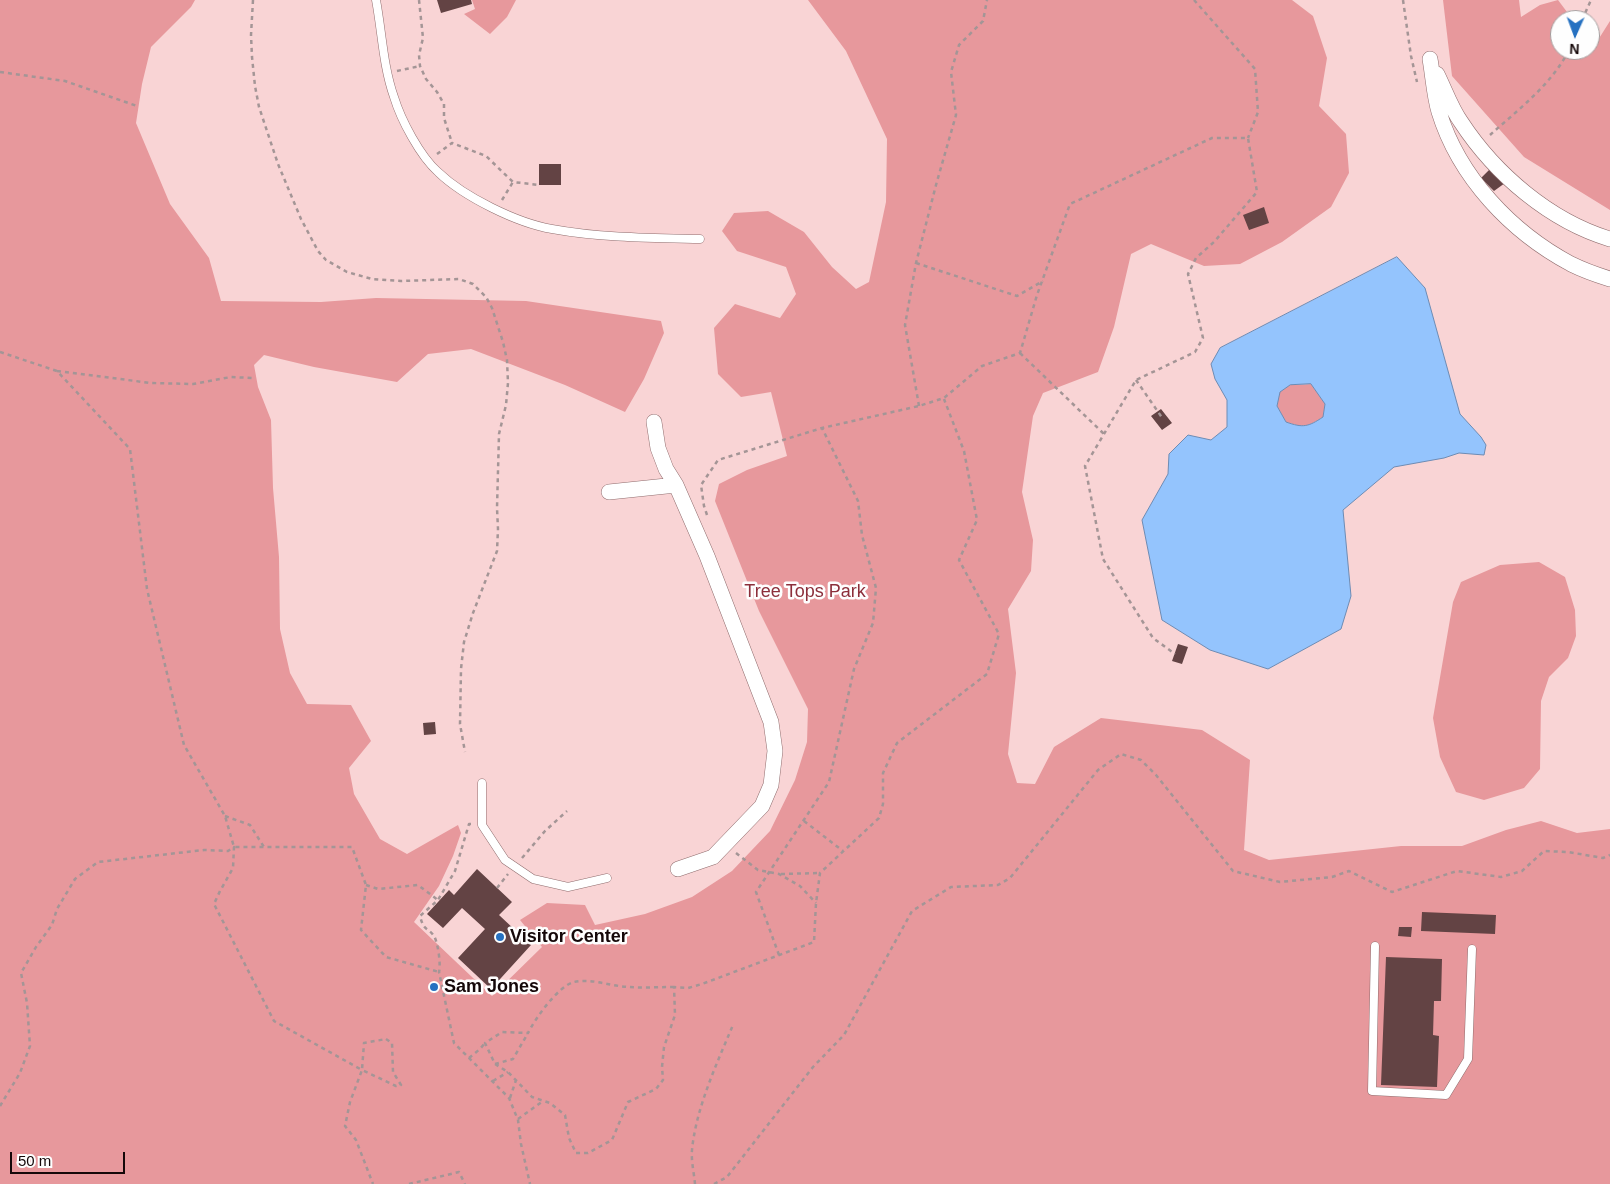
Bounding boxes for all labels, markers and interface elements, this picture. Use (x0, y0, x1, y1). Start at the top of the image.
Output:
north arrow (1550, 10, 1600, 60)
text: N (1569, 41, 1580, 57)
park label: Tree Tops Park (744, 581, 866, 603)
place label: Visitor Center (510, 926, 628, 948)
marker: Visitor Center (494, 931, 506, 943)
place label: Sam Jones (444, 976, 539, 998)
marker: Sam Jones (428, 981, 440, 993)
scale bar (12, 1142, 128, 1174)
text: 50 m (18, 1152, 51, 1169)

